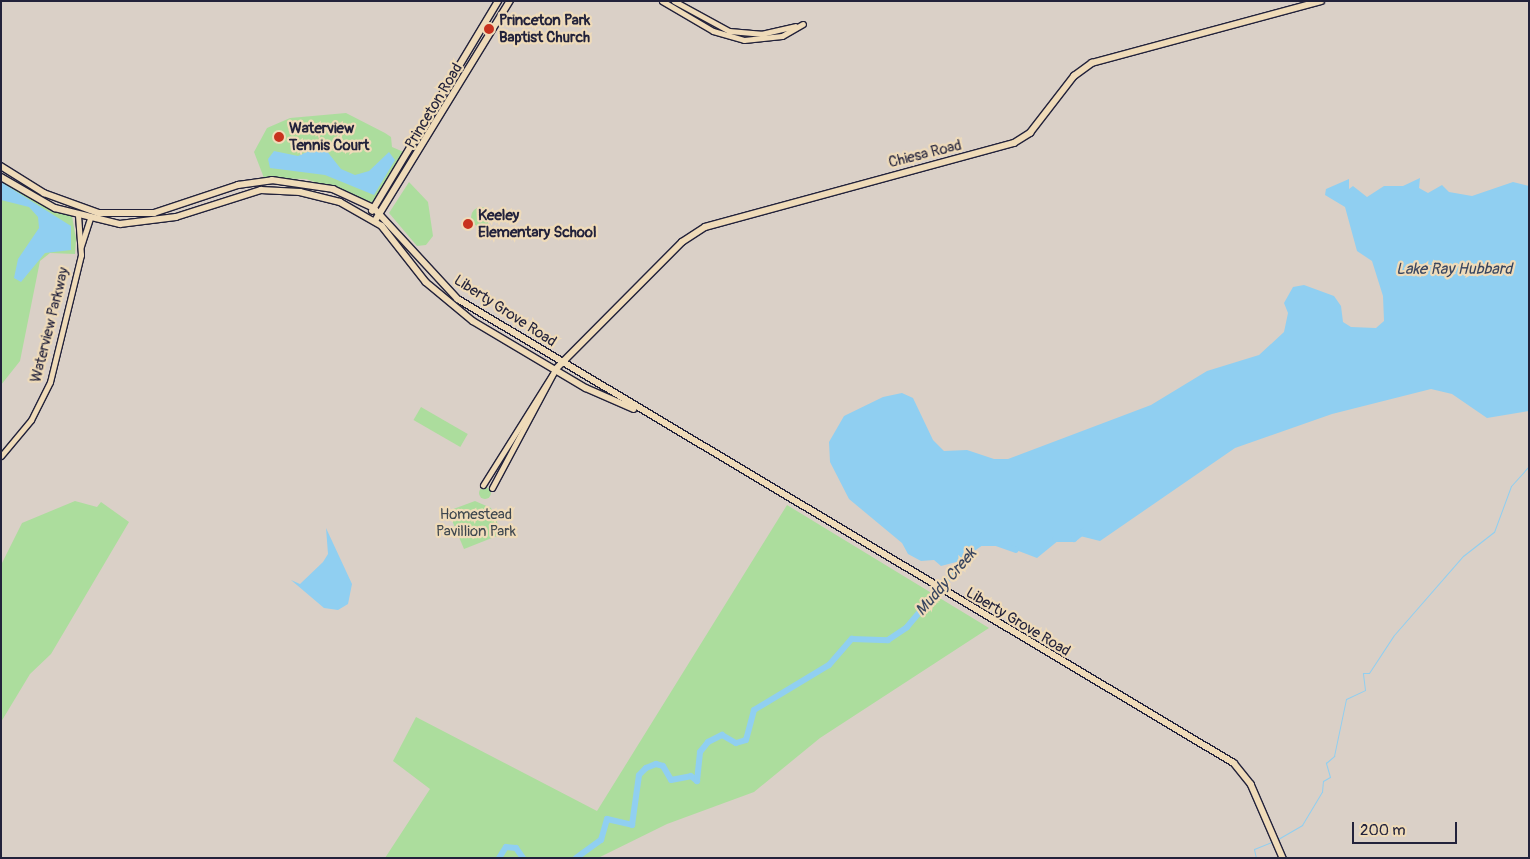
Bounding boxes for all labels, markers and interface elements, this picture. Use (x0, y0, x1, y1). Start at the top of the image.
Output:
place label: Princeton Park Baptist Church (499, 11, 590, 46)
marker: Princeton Park Baptist Church (483, 23, 495, 35)
street label: Princeton Road (402, 60, 466, 152)
place label: Waterview Tennis Court (289, 119, 369, 154)
marker: Waterview Tennis Court (273, 131, 285, 143)
street label: Chiesa Road (887, 136, 963, 172)
place label: Keeley Elementary School (478, 206, 596, 241)
marker: Keeley Elementary School (462, 218, 474, 230)
water label: Lake Ray Hubbard (1396, 259, 1512, 279)
street label: Waterview Parkway (27, 266, 73, 384)
street label: Liberty Grove Road (450, 271, 560, 351)
park label: Homestead Pavillion Park (436, 505, 516, 540)
water label: Muddy Creek (911, 544, 981, 620)
street label: Liberty Grove Road (963, 584, 1073, 660)
scale bar (1355, 812, 1460, 844)
text: 200 m (1360, 821, 1405, 840)

